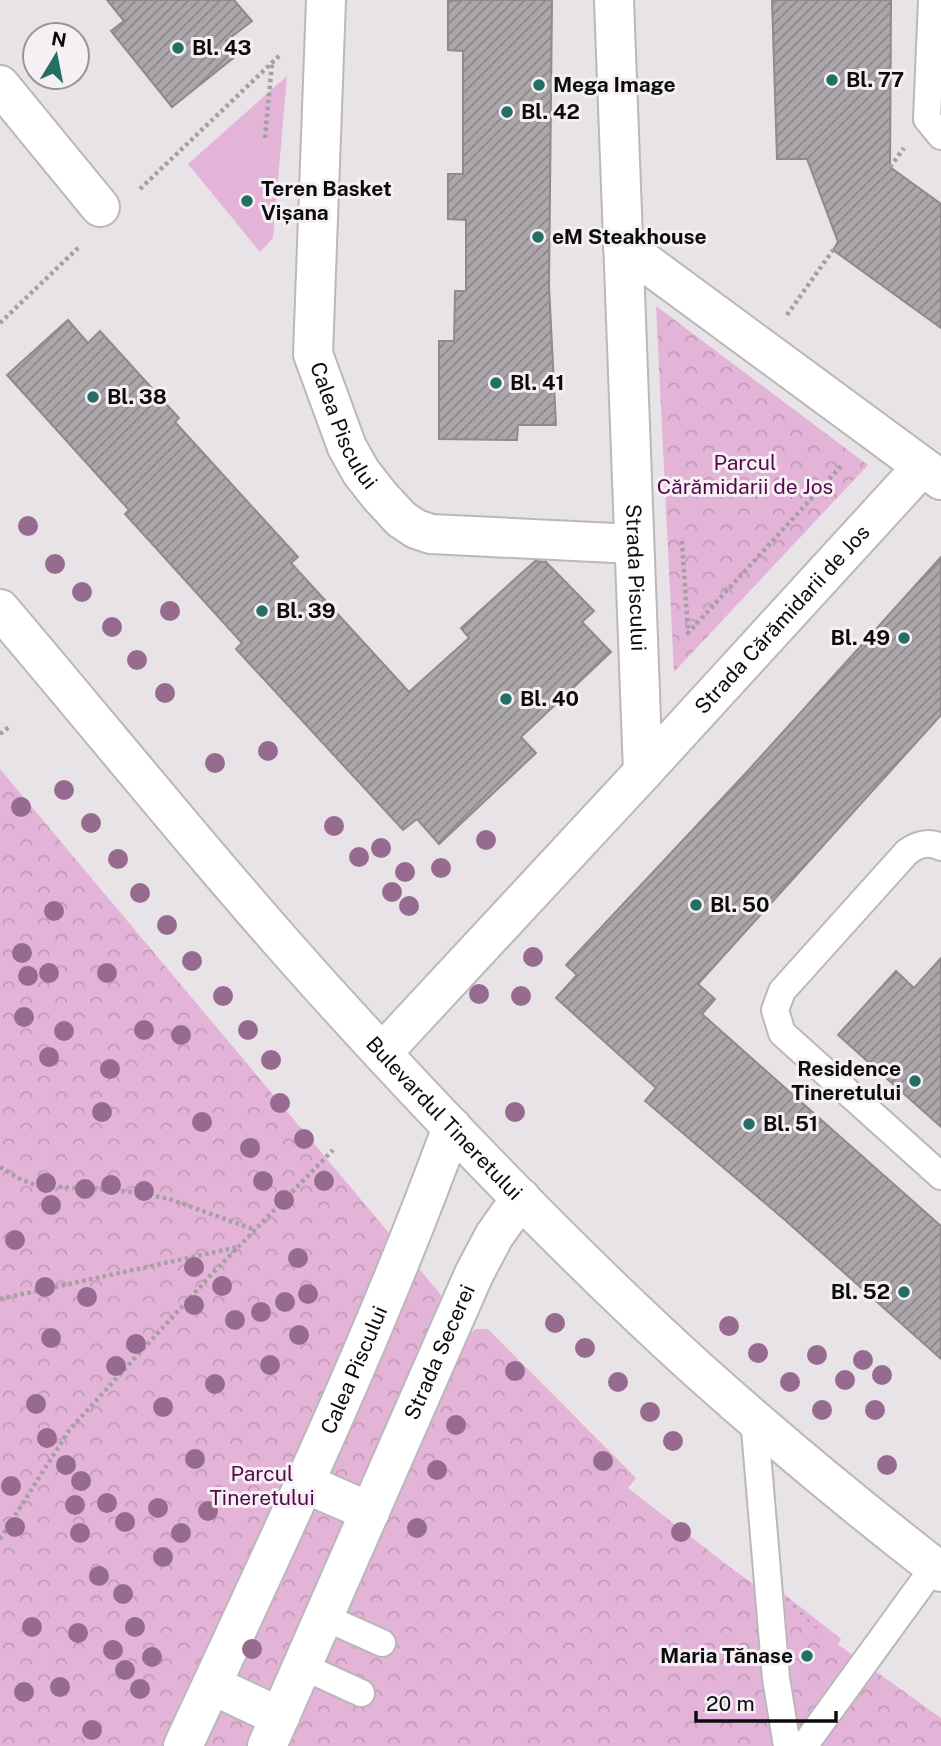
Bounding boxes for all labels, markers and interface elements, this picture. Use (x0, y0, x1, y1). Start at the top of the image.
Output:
north arrow (21, 21, 91, 91)
text: N (50, 27, 68, 51)
place label: Bl. 43 (192, 35, 252, 60)
marker: Bl. 43 (170, 40, 186, 56)
place label: Bl. 77 (846, 67, 904, 92)
place label: Mega Image (553, 72, 676, 97)
marker: Bl. 77 (824, 72, 840, 88)
marker: Mega Image (531, 77, 547, 93)
place label: Bl. 42 (521, 99, 580, 124)
marker: Bl. 42 (499, 104, 515, 120)
place label: Teren Basket Vișana (261, 176, 392, 225)
marker: Teren Basket Vișana (239, 193, 255, 209)
place label: eM Steakhouse (552, 224, 707, 249)
marker: eM Steakhouse (530, 229, 546, 245)
street label: Calea Piscului (305, 358, 383, 494)
place label: Bl. 41 (510, 370, 565, 395)
marker: Bl. 41 (488, 375, 504, 391)
place label: Bl. 38 (107, 384, 167, 409)
marker: Bl. 38 (85, 389, 101, 405)
park label: Parcul Cărămidarii de Jos (657, 450, 833, 499)
street label: Strada Piscului (621, 504, 651, 652)
street label: Strada Cărămidarii de Jos (689, 520, 875, 719)
place label: Bl. 39 (276, 598, 336, 623)
marker: Bl. 39 (254, 603, 270, 619)
place label: Bl. 49 (831, 625, 890, 650)
marker: Bl. 49 (896, 630, 912, 646)
place label: Bl. 40 (520, 686, 579, 711)
marker: Bl. 40 (498, 691, 514, 707)
place label: Bl. 50 (710, 892, 770, 917)
marker: Bl. 50 (688, 897, 704, 913)
street label: Bulevardul Tineretului (361, 1031, 528, 1205)
place label: Residence Tineretului (791, 1056, 901, 1105)
marker: Residence Tineretului (907, 1073, 923, 1089)
place label: Bl. 51 (763, 1111, 818, 1136)
marker: Bl. 51 (741, 1116, 757, 1132)
place label: Bl. 52 (831, 1279, 890, 1304)
street label: Strada Secerei (399, 1281, 480, 1423)
marker: Bl. 52 (896, 1284, 912, 1300)
street label: Calea Piscului (315, 1302, 392, 1438)
park label: Parcul Tineretului (209, 1461, 315, 1510)
place label: Maria Tănase (660, 1643, 793, 1668)
marker: Maria Tănase (799, 1648, 815, 1664)
scale bar (696, 1680, 836, 1724)
text: 20 m (706, 1691, 755, 1716)

